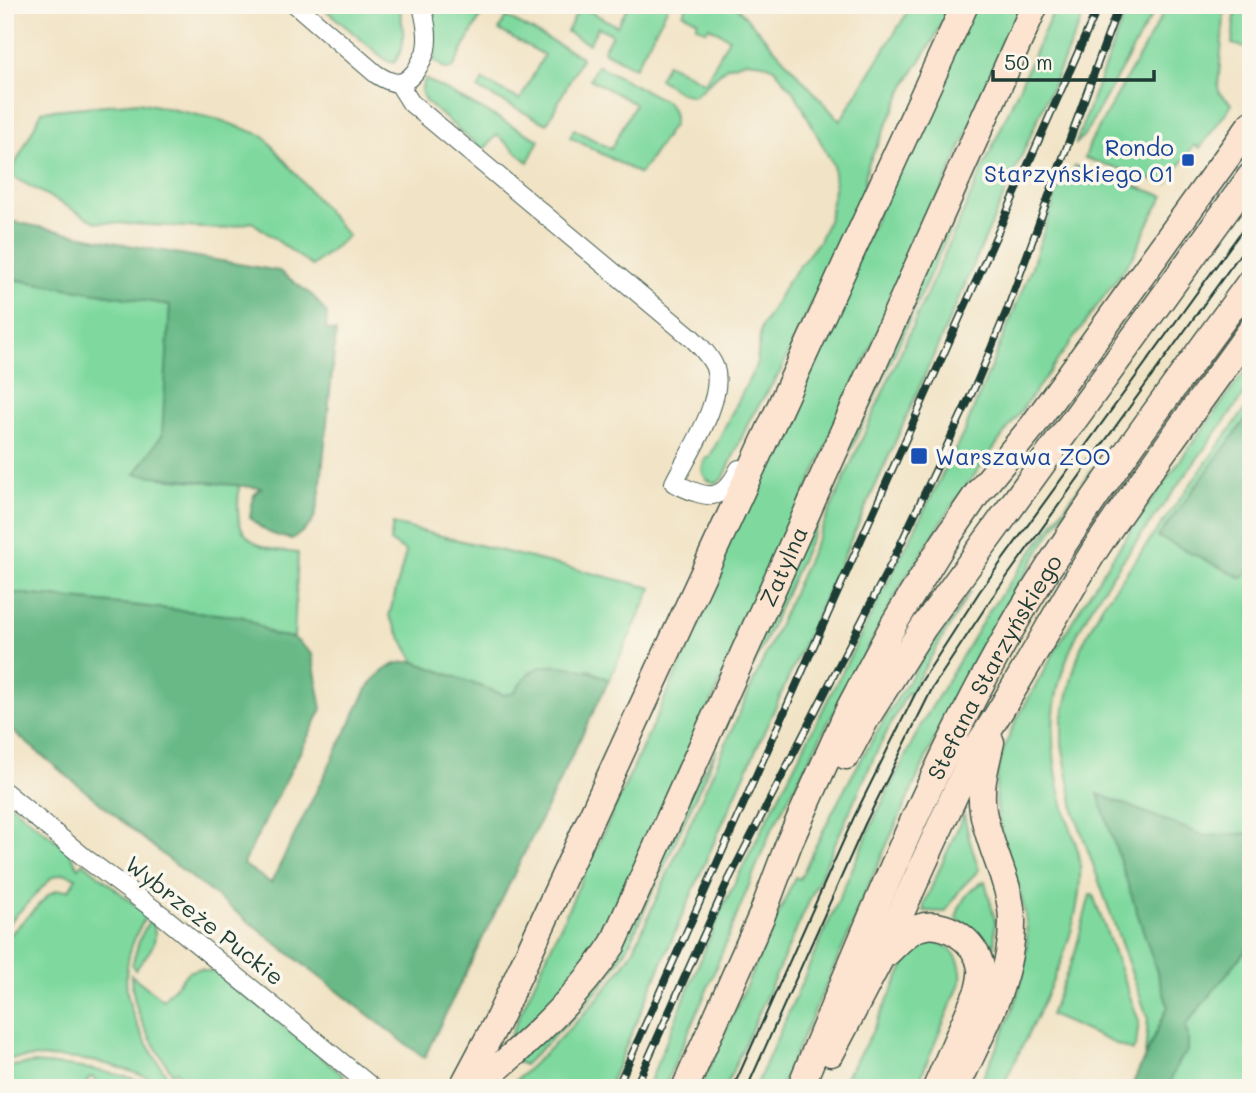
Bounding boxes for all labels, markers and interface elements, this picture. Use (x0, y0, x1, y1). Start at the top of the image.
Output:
scale bar (993, 38, 1154, 82)
text: 50 m (1004, 48, 1053, 75)
place label: Rondo Starzyńskiego 01 (984, 132, 1174, 188)
marker: Rondo Starzyńskiego 01 (1180, 152, 1196, 168)
place label: Warszawa ZOO (935, 441, 1111, 471)
marker: Warszawa ZOO (909, 446, 929, 466)
street label: Zatylna (752, 521, 814, 611)
street label: Stefana Starzyńskiego (920, 548, 1068, 785)
street label: Wybrzeże Puckie (120, 849, 290, 991)

